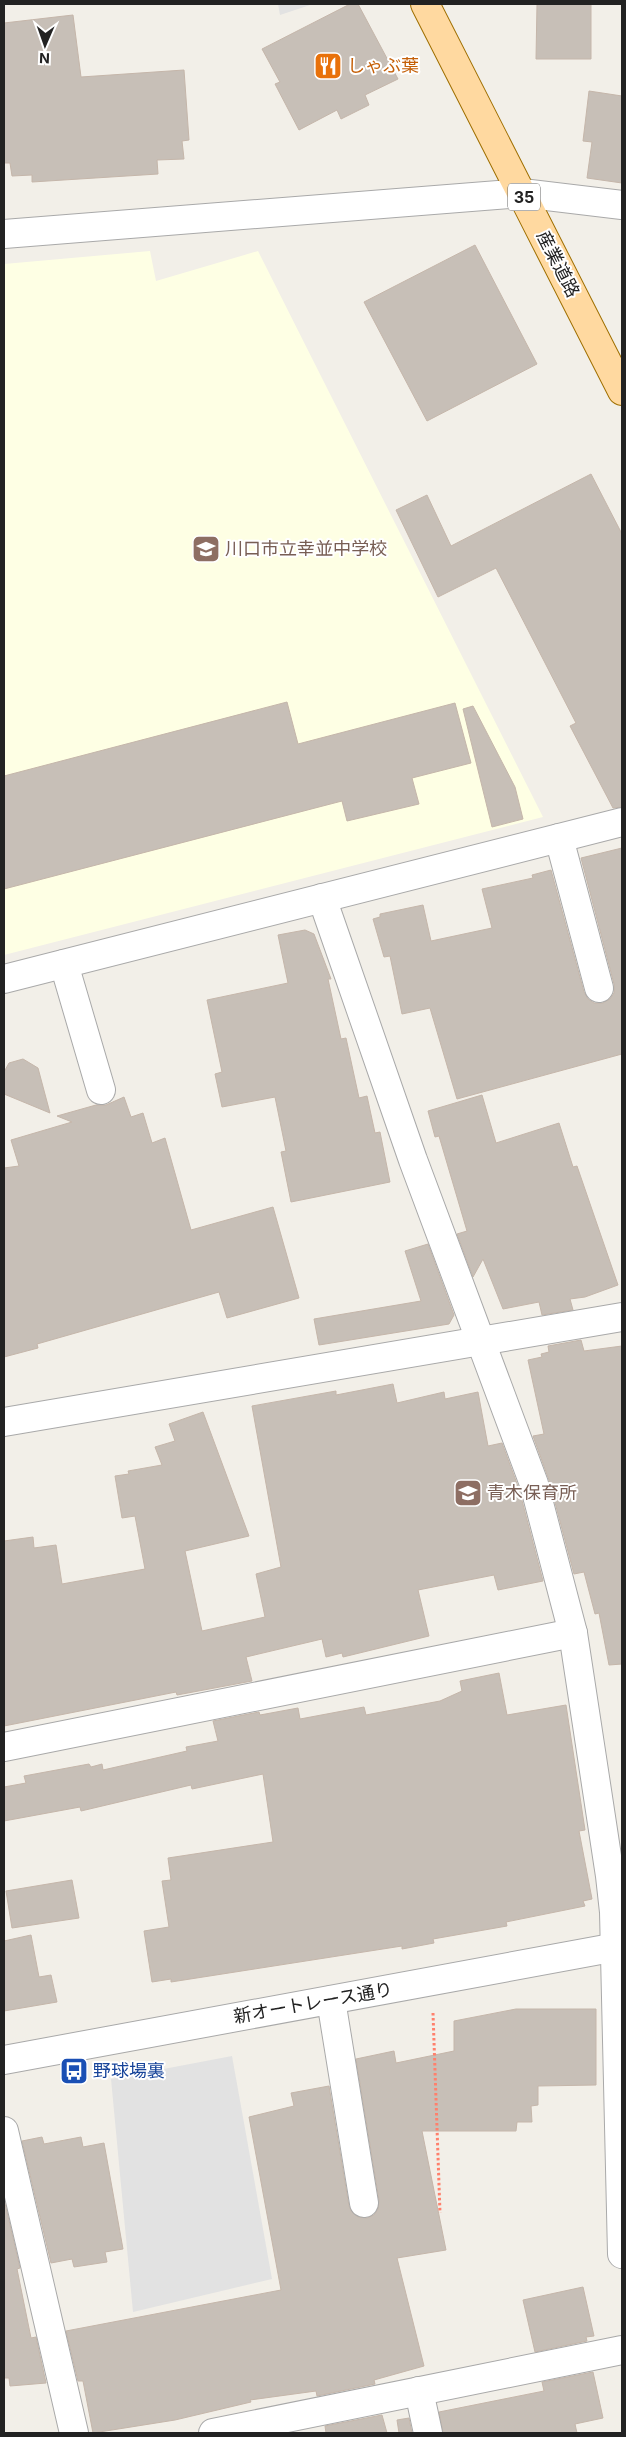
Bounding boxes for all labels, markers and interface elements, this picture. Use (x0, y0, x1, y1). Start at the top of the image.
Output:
north arrow (20, 20, 70, 70)
text: N (39, 50, 50, 67)
restaurant icon: しゃぶ葉 (313, 51, 343, 81)
place label: しゃぶ葉 (347, 55, 419, 76)
road number: 35 (508, 183, 540, 210)
street label: 産業道路 (533, 227, 584, 301)
school or university icon: 川口市立幸並中学校 (191, 534, 221, 564)
place label: 川口市立幸並中学校 (225, 538, 387, 559)
school or university icon: 青木保育所 (453, 1478, 483, 1508)
place label: 青木保育所 (487, 1482, 577, 1503)
street label: 新オートレース通り (232, 1978, 394, 2027)
bus stop icon: 野球場裏 (59, 2056, 89, 2086)
place label: 野球場裏 (93, 2060, 165, 2081)

